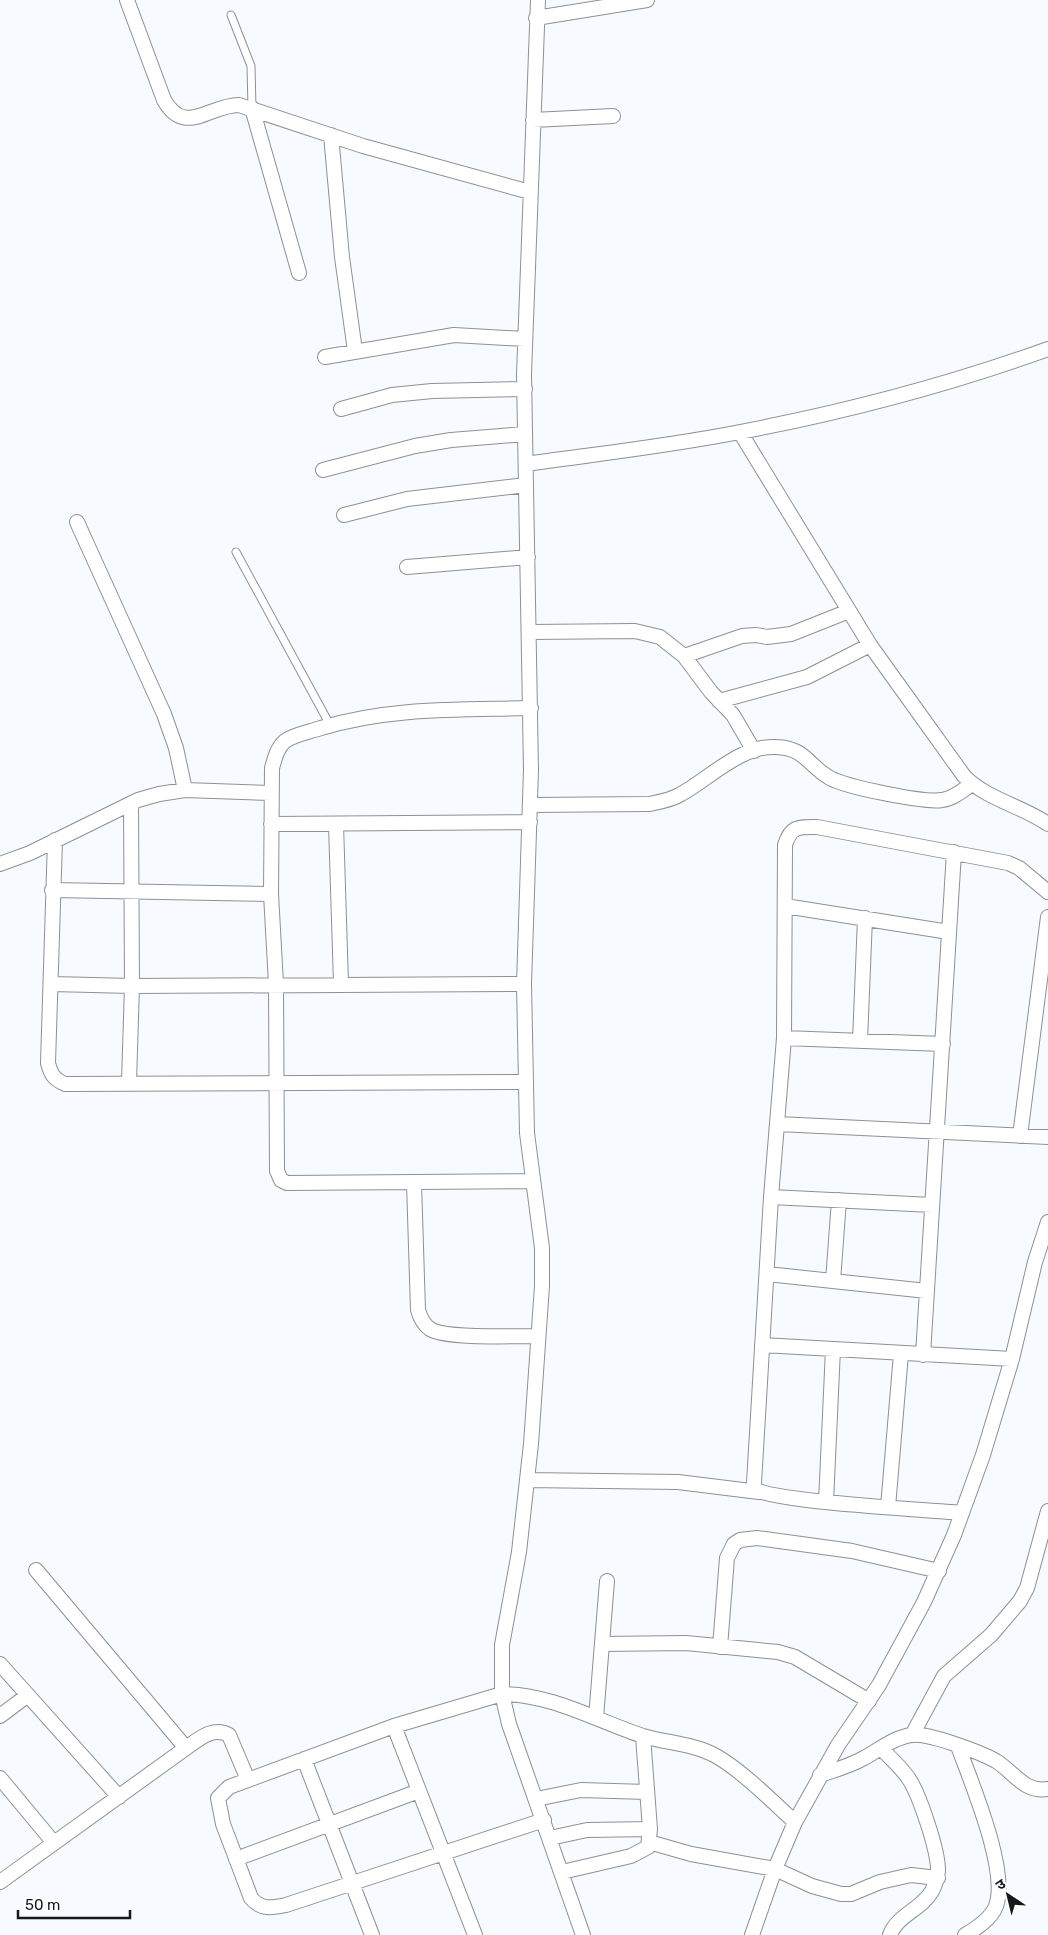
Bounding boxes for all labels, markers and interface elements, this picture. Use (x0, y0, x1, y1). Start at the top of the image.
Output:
north arrow (983, 1870, 1033, 1920)
text: उ (993, 1875, 1010, 1894)
scale bar (18, 1888, 130, 1920)
text: 50 m (25, 1896, 60, 1914)

